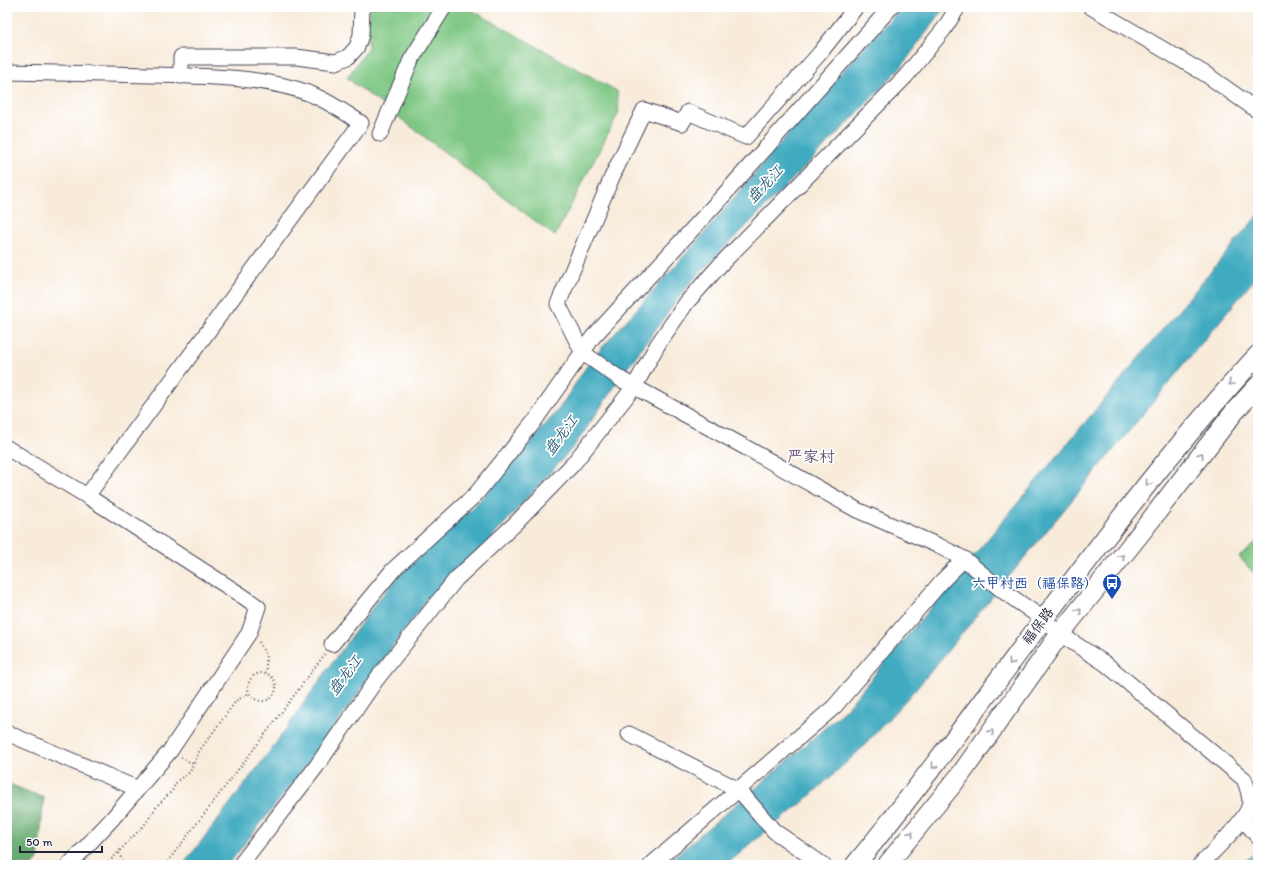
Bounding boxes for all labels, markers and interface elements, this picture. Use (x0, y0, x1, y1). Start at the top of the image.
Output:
water label: 盘龙江 (743, 161, 788, 207)
one-way arrow (1229, 379, 1236, 386)
water label: 盘龙江 (540, 411, 582, 458)
district label: 严家村 (787, 447, 835, 466)
one-way arrow (1196, 452, 1203, 459)
one-way arrow (1146, 479, 1153, 486)
one-way arrow (1117, 555, 1124, 562)
bus stop icon: 六甲村西（福保路） (1101, 572, 1123, 600)
place label: 六甲村西（福保路） (972, 575, 1098, 592)
street label: 福保路 (1019, 604, 1057, 648)
one-way arrow (1074, 608, 1081, 615)
water label: 盘龙江 (324, 651, 366, 698)
one-way arrow (1009, 657, 1016, 664)
one-way arrow (986, 729, 993, 736)
one-way arrow (931, 762, 938, 769)
scale bar (20, 828, 102, 854)
one-way arrow (906, 832, 913, 839)
text: 50 m (26, 835, 52, 849)

